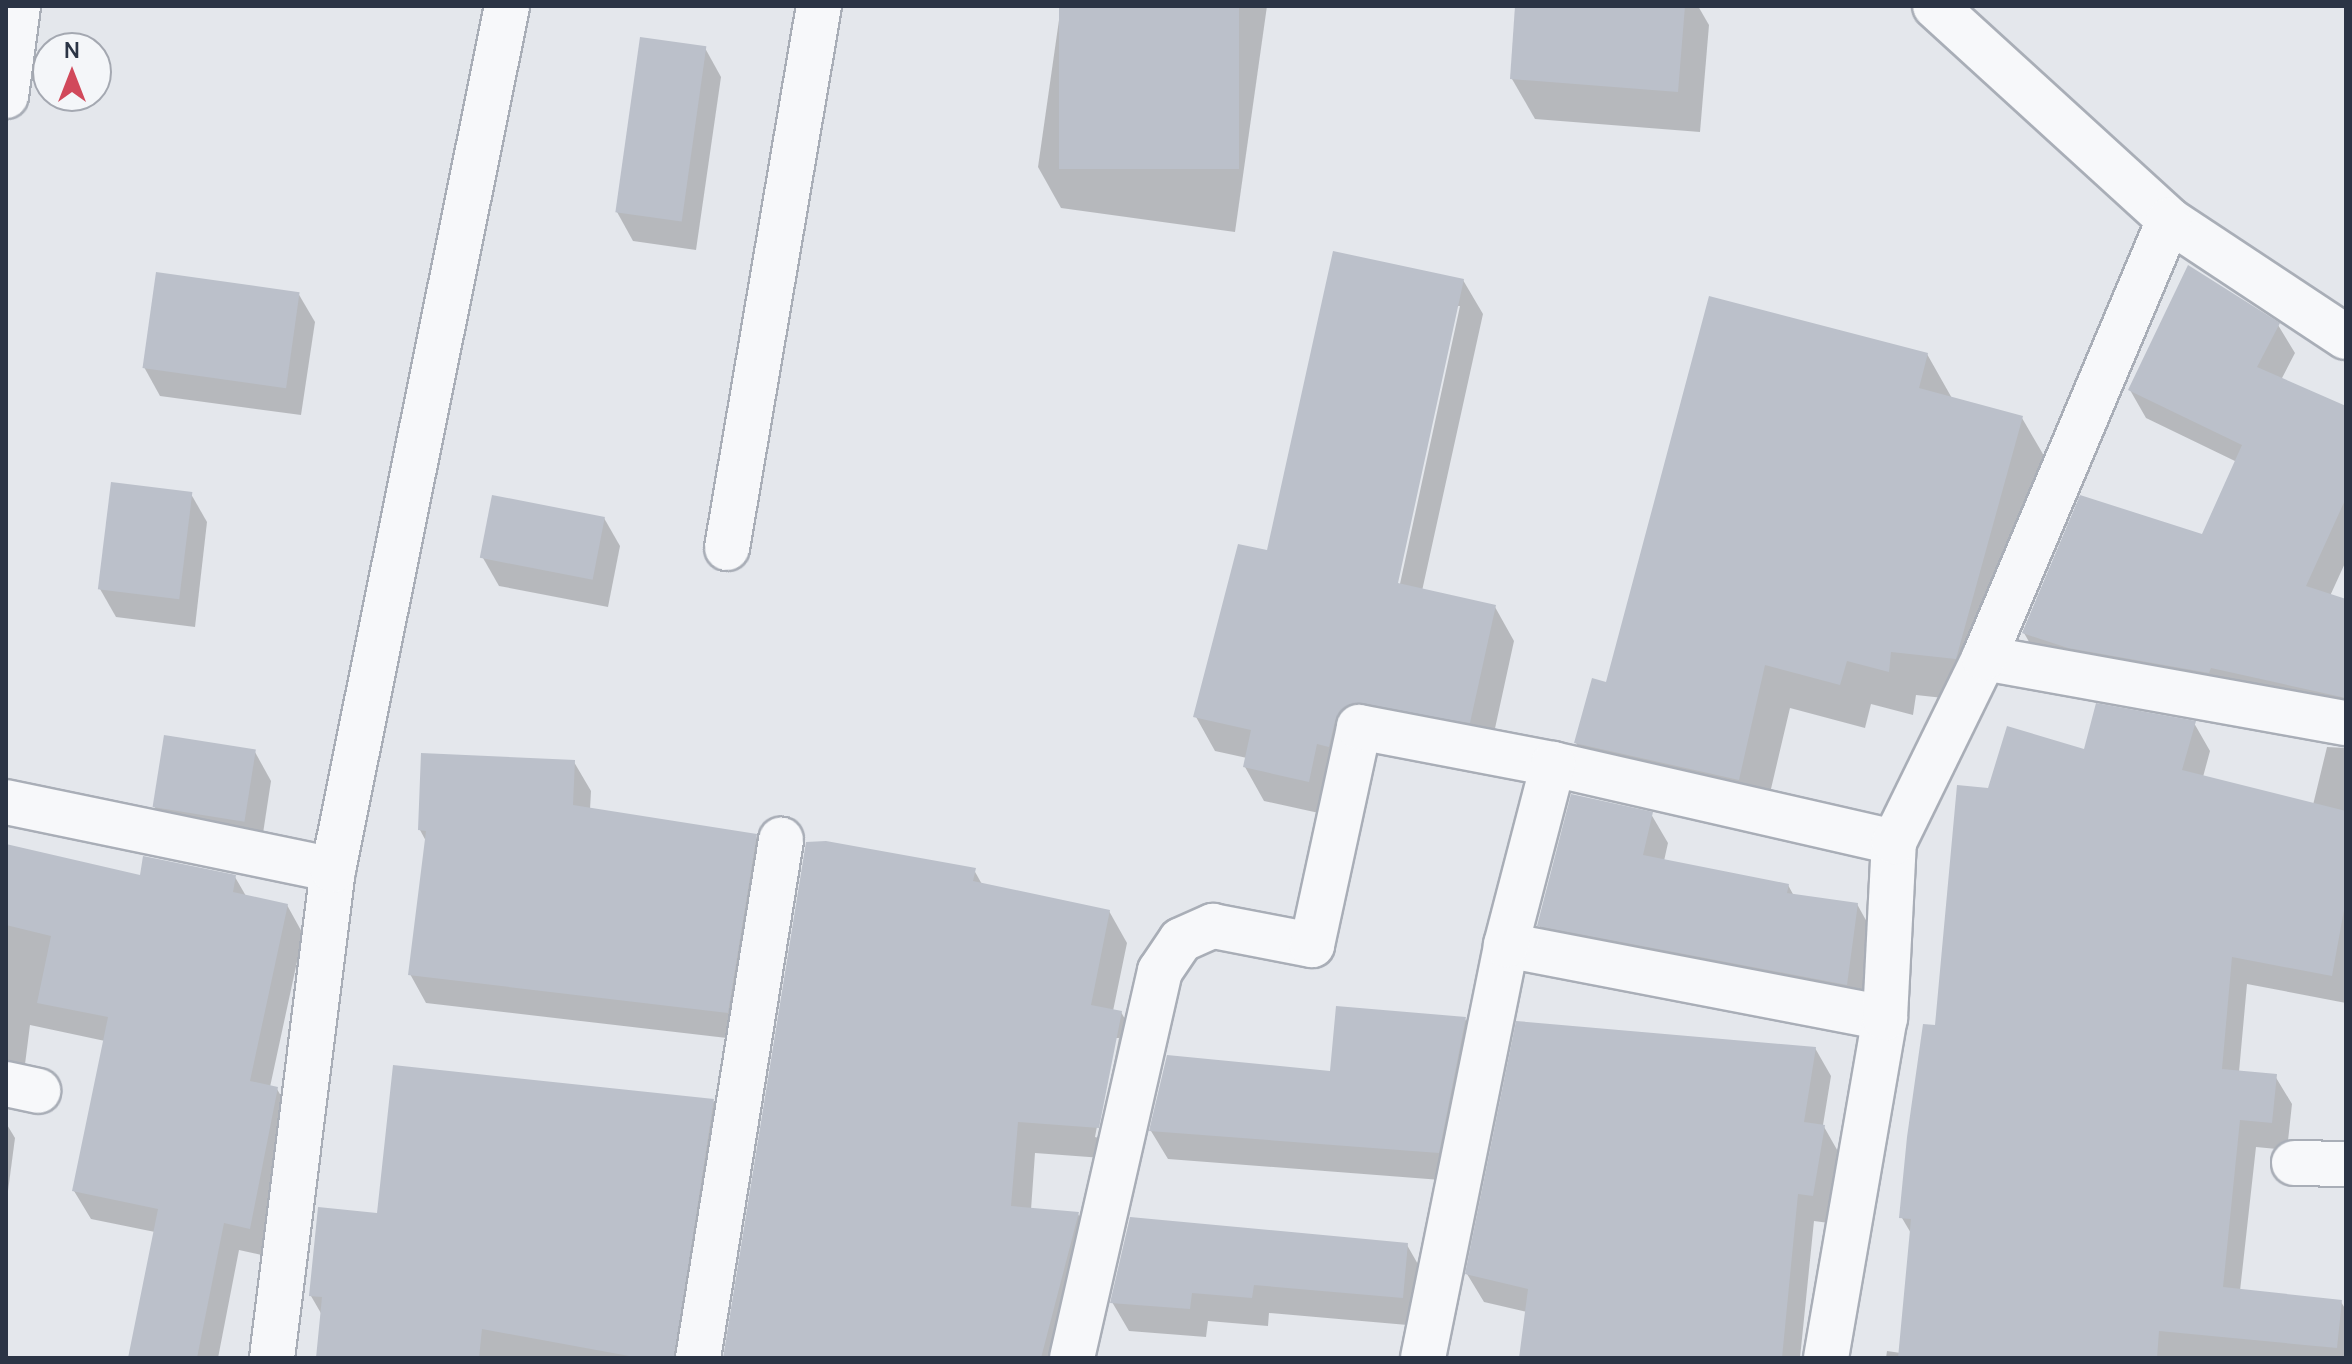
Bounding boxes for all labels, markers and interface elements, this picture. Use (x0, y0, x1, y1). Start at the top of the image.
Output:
north arrow (32, 32, 112, 112)
text: N (64, 35, 80, 65)

